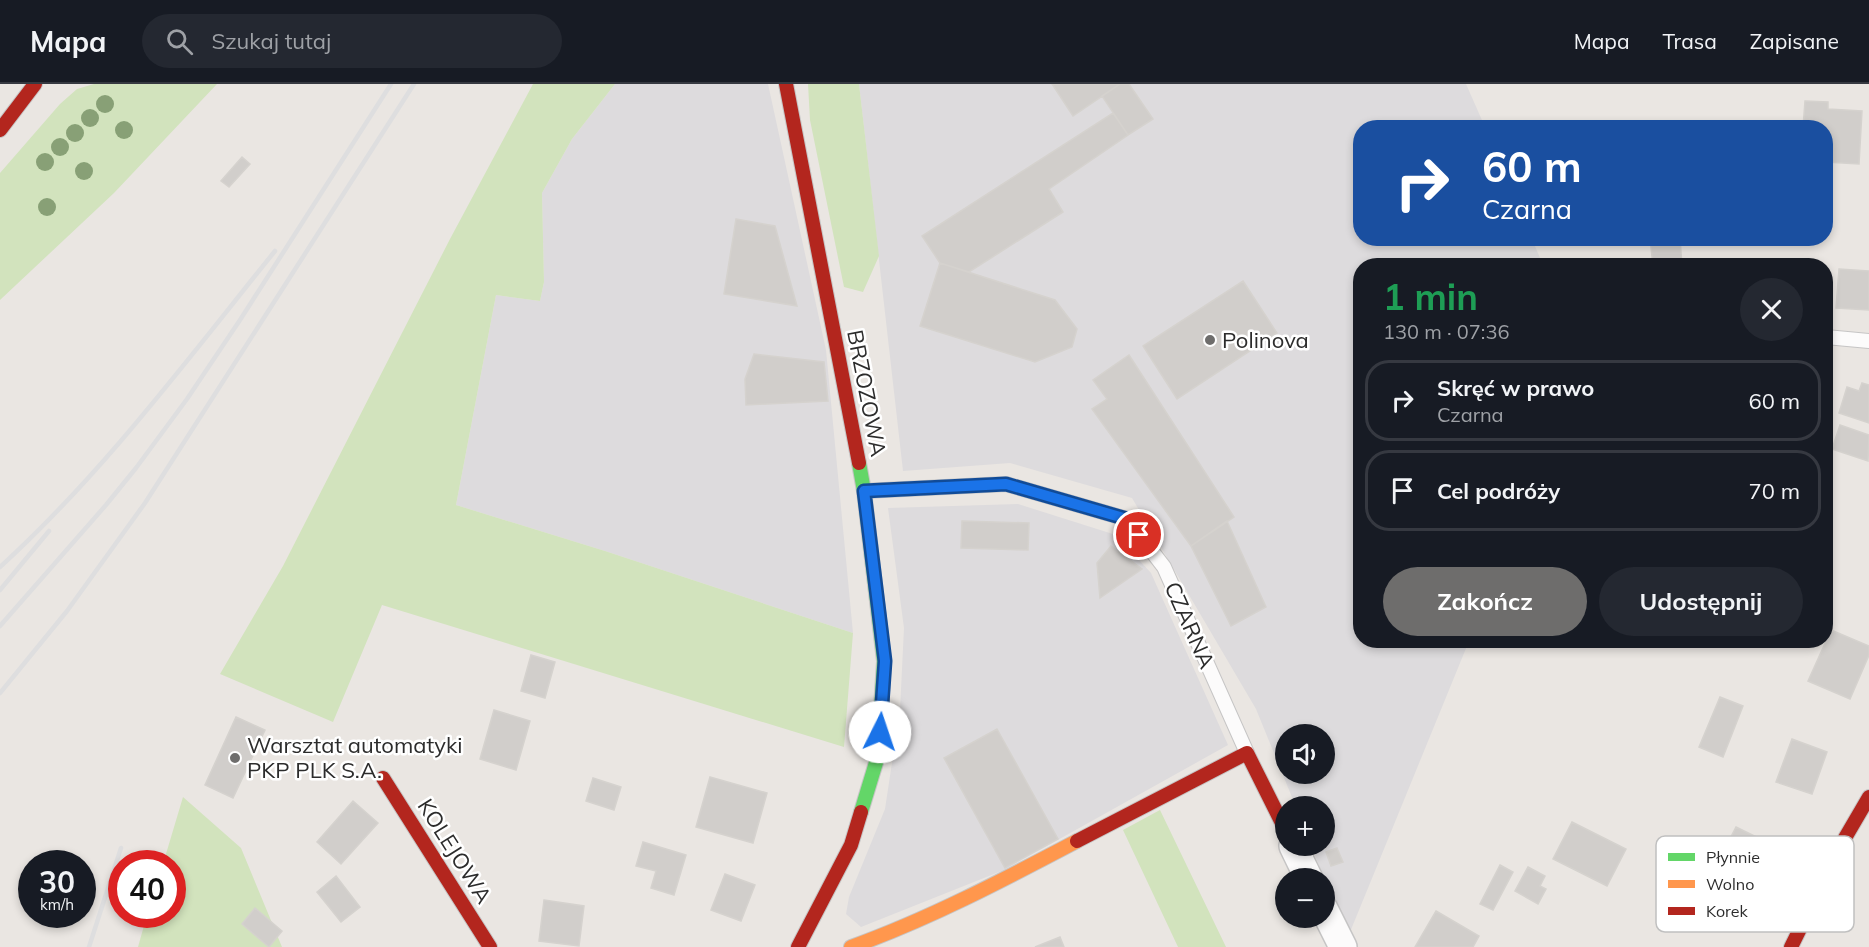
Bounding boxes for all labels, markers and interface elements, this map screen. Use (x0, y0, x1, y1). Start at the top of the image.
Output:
search box (142, 14, 562, 68)
text: Mapa (30, 24, 106, 59)
icon: search (163, 25, 196, 58)
text: Szukaj tutaj (211, 27, 331, 55)
text: Mapa (1574, 28, 1630, 54)
text: Trasa (1663, 28, 1717, 54)
text: Zapisane (1750, 28, 1839, 54)
text: 60 m (1482, 140, 1582, 193)
icon: right (1383, 144, 1461, 222)
text: Czarna (1482, 192, 1572, 226)
text: 1 min (1383, 274, 1478, 319)
button: close (1740, 278, 1803, 341)
text: 130 m · 07:36 (1383, 319, 1509, 344)
place label: Polinova (1222, 326, 1309, 354)
street label: BRZOZOWA (841, 327, 893, 459)
marker: Polinova (1203, 333, 1217, 347)
text: Skręć w prawo (1437, 374, 1594, 402)
icon: right (1386, 384, 1419, 417)
text: 60 m (1749, 387, 1800, 415)
text: Czarna (1437, 402, 1504, 427)
icon: arrive (1386, 474, 1419, 507)
text: Cel podróży (1437, 477, 1560, 505)
text: 70 m (1749, 477, 1800, 505)
pin (1113, 509, 1164, 560)
icon: arrive (1122, 518, 1155, 551)
button: Zakończ (1383, 567, 1587, 636)
button: Udostępnij (1599, 567, 1803, 636)
street label: CZARNA (1159, 577, 1221, 673)
position arrow (848, 700, 912, 764)
map controls (1275, 724, 1335, 928)
button: sound (1275, 724, 1335, 784)
place label: Warsztat automatyki PKP PLK S.A. (247, 731, 463, 784)
marker: Warsztat automatyki PKP PLK S.A. (228, 751, 242, 765)
street label: KOLEJOWA (412, 793, 498, 909)
button: + (1275, 796, 1335, 856)
legend (1656, 836, 1854, 932)
text: Płynnie (1706, 847, 1760, 867)
speed limit sign: 40 (108, 850, 186, 928)
text: 30 (39, 863, 75, 901)
button: − (1275, 868, 1335, 928)
text: Wolno (1706, 874, 1754, 894)
text: km/h (40, 895, 74, 914)
text: Korek (1706, 901, 1749, 921)

